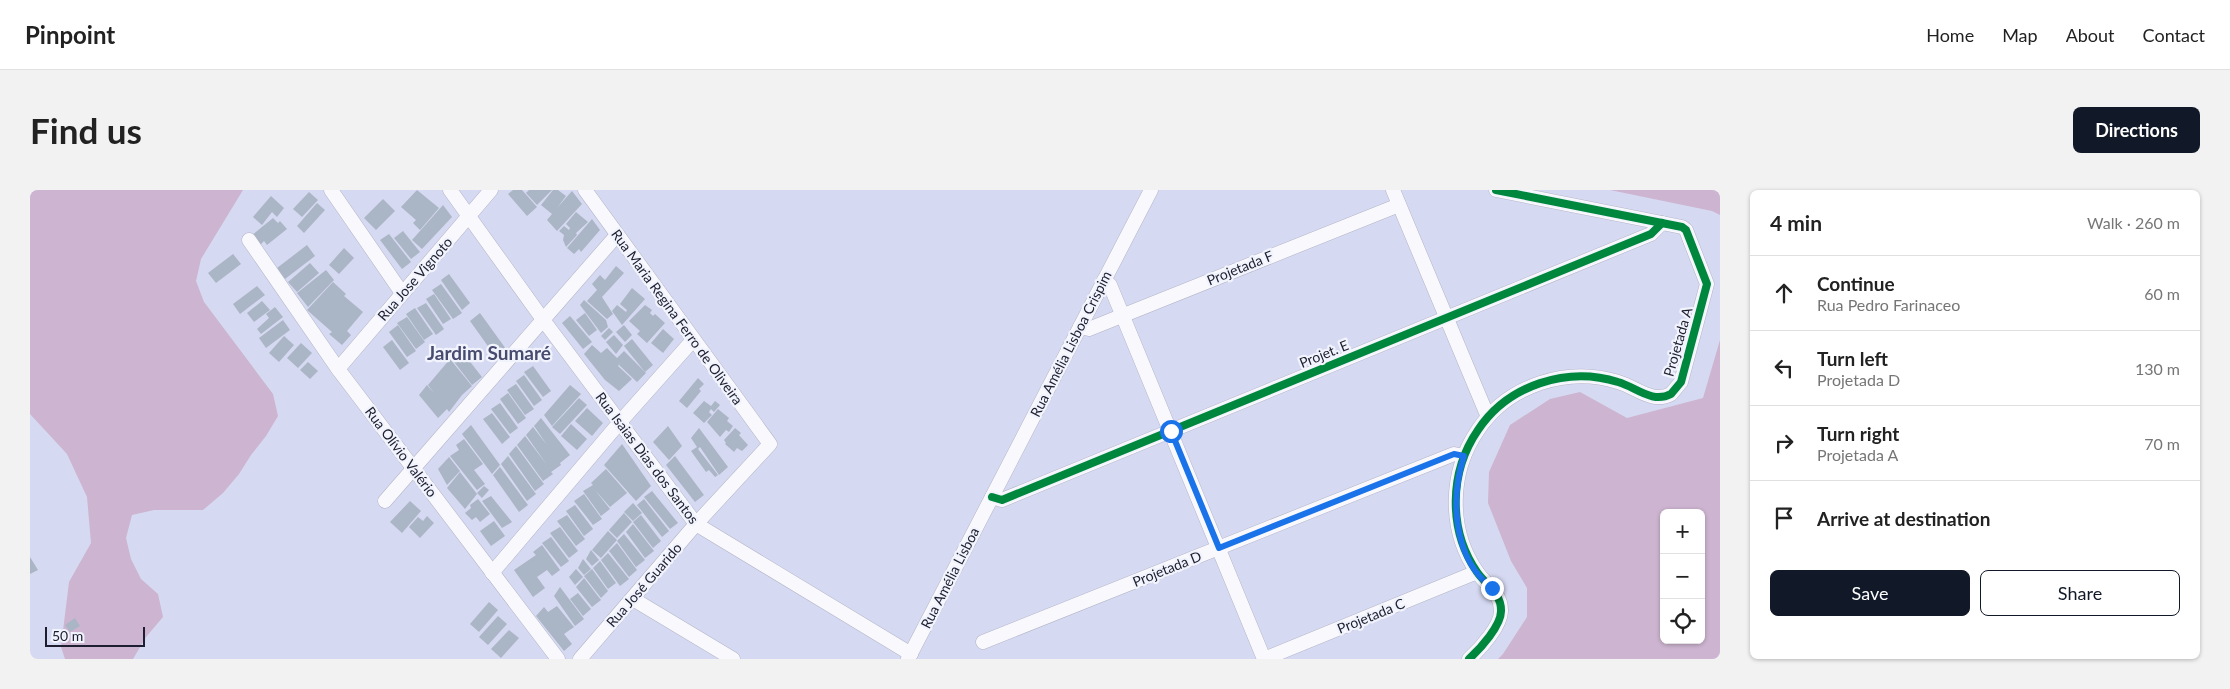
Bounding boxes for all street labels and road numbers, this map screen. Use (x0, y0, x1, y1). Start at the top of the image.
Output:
street label: Rua Maria Regina Ferro de Oliveira (608, 226, 747, 408)
street label: Rua Jose Vignoto (374, 233, 456, 324)
street label: Projetada F (1204, 247, 1276, 289)
street label: Rua Amélia Lisboa Crispim (1026, 268, 1115, 420)
street label: Projetada A (1660, 305, 1696, 378)
street label: Projet. E (1297, 336, 1351, 371)
street label: Rua Isaias Dias dos Santos (592, 388, 703, 527)
street label: Rua Olívio Valério (362, 403, 441, 500)
street label: Rua Amélia Lisboa (917, 524, 982, 631)
street label: Rua José Guarido (602, 539, 685, 630)
street label: Projetada D (1130, 547, 1204, 590)
street label: Projetada C (1335, 594, 1408, 637)

